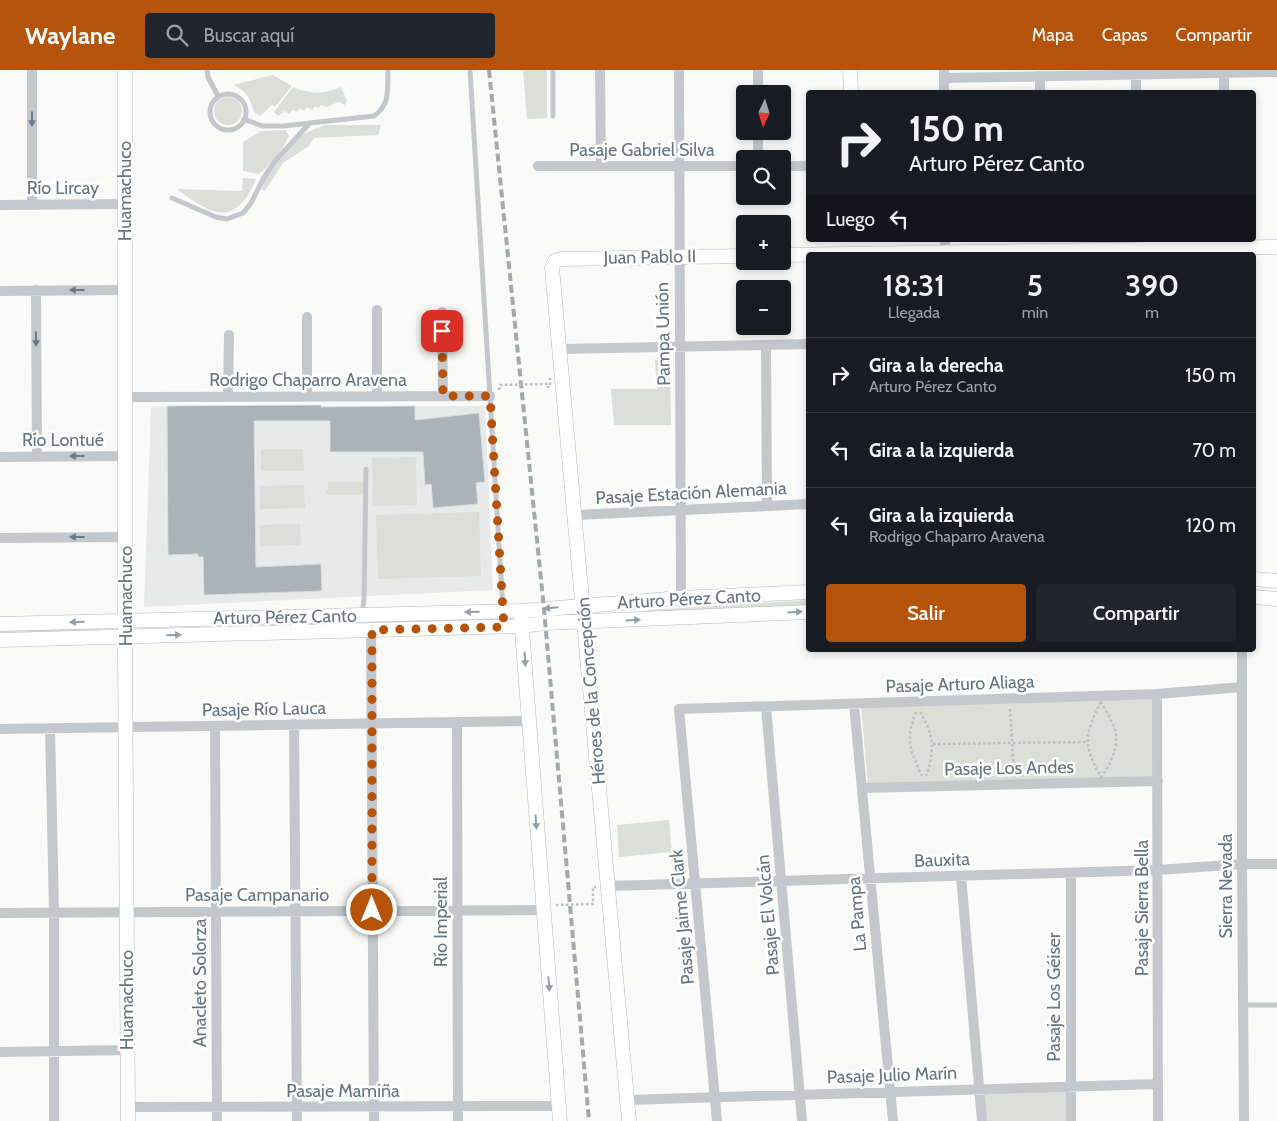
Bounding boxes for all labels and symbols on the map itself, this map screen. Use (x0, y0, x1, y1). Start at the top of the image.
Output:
north arrow (736, 85, 791, 140)
one-way arrow (28, 111, 36, 127)
street label: Pasaje Gabriel Silva (569, 139, 715, 161)
street label: Huamachuco (114, 141, 136, 241)
street label: Río Lircay (27, 177, 99, 199)
street label: Juan Pablo II (603, 245, 696, 269)
street label: Pampa Unión (651, 282, 675, 386)
one-way arrow (68, 286, 84, 294)
pin (421, 310, 463, 352)
one-way arrow (32, 331, 40, 347)
street label: Rodrigo Chaparro Aravena (209, 369, 407, 391)
street label: Río Lontué (22, 429, 104, 451)
one-way arrow (68, 452, 84, 460)
street label: Pasaje Estación Alemania (595, 477, 787, 509)
one-way arrow (69, 534, 85, 542)
street label: Huamachuco (115, 546, 137, 646)
street label: Arturo Pérez Canto (617, 584, 761, 614)
street label: Héroes de la Concepción (572, 596, 610, 786)
street label: Arturo Pérez Canto (213, 605, 357, 629)
one-way arrow (542, 605, 558, 613)
one-way arrow (464, 608, 480, 616)
one-way arrow (788, 608, 804, 616)
one-way arrow (625, 615, 641, 623)
one-way arrow (69, 618, 85, 626)
one-way arrow (167, 631, 183, 639)
one-way arrow (521, 652, 529, 668)
street label: Pasaje Arturo Aliaga (885, 670, 1035, 698)
street label: Pasaje Río Lauca (202, 697, 327, 721)
street label: Pasaje Los Andes (944, 756, 1074, 780)
one-way arrow (533, 814, 541, 830)
street label: Sierra Nevada (1215, 833, 1237, 938)
street label: Pasaje Sierra Bella (1131, 839, 1153, 976)
street label: Pasaje Jaime Clark (665, 848, 699, 985)
street label: Bauxita (914, 848, 971, 872)
street label: Pasaje El Volcán (752, 854, 784, 976)
street label: La Pampa (843, 875, 871, 952)
street label: Río Imperial (430, 876, 452, 967)
position arrow (345, 883, 397, 935)
street label: Pasaje Campanario (185, 884, 329, 906)
street label: Anacleto Solorza (189, 918, 211, 1047)
street label: Pasaje Los Géiser (1043, 932, 1065, 1062)
street label: Huamachuco (116, 950, 138, 1050)
one-way arrow (545, 976, 553, 992)
street label: Pasaje Julio Marín (826, 1062, 958, 1088)
street label: Pasaje Mamiña (286, 1080, 400, 1102)

